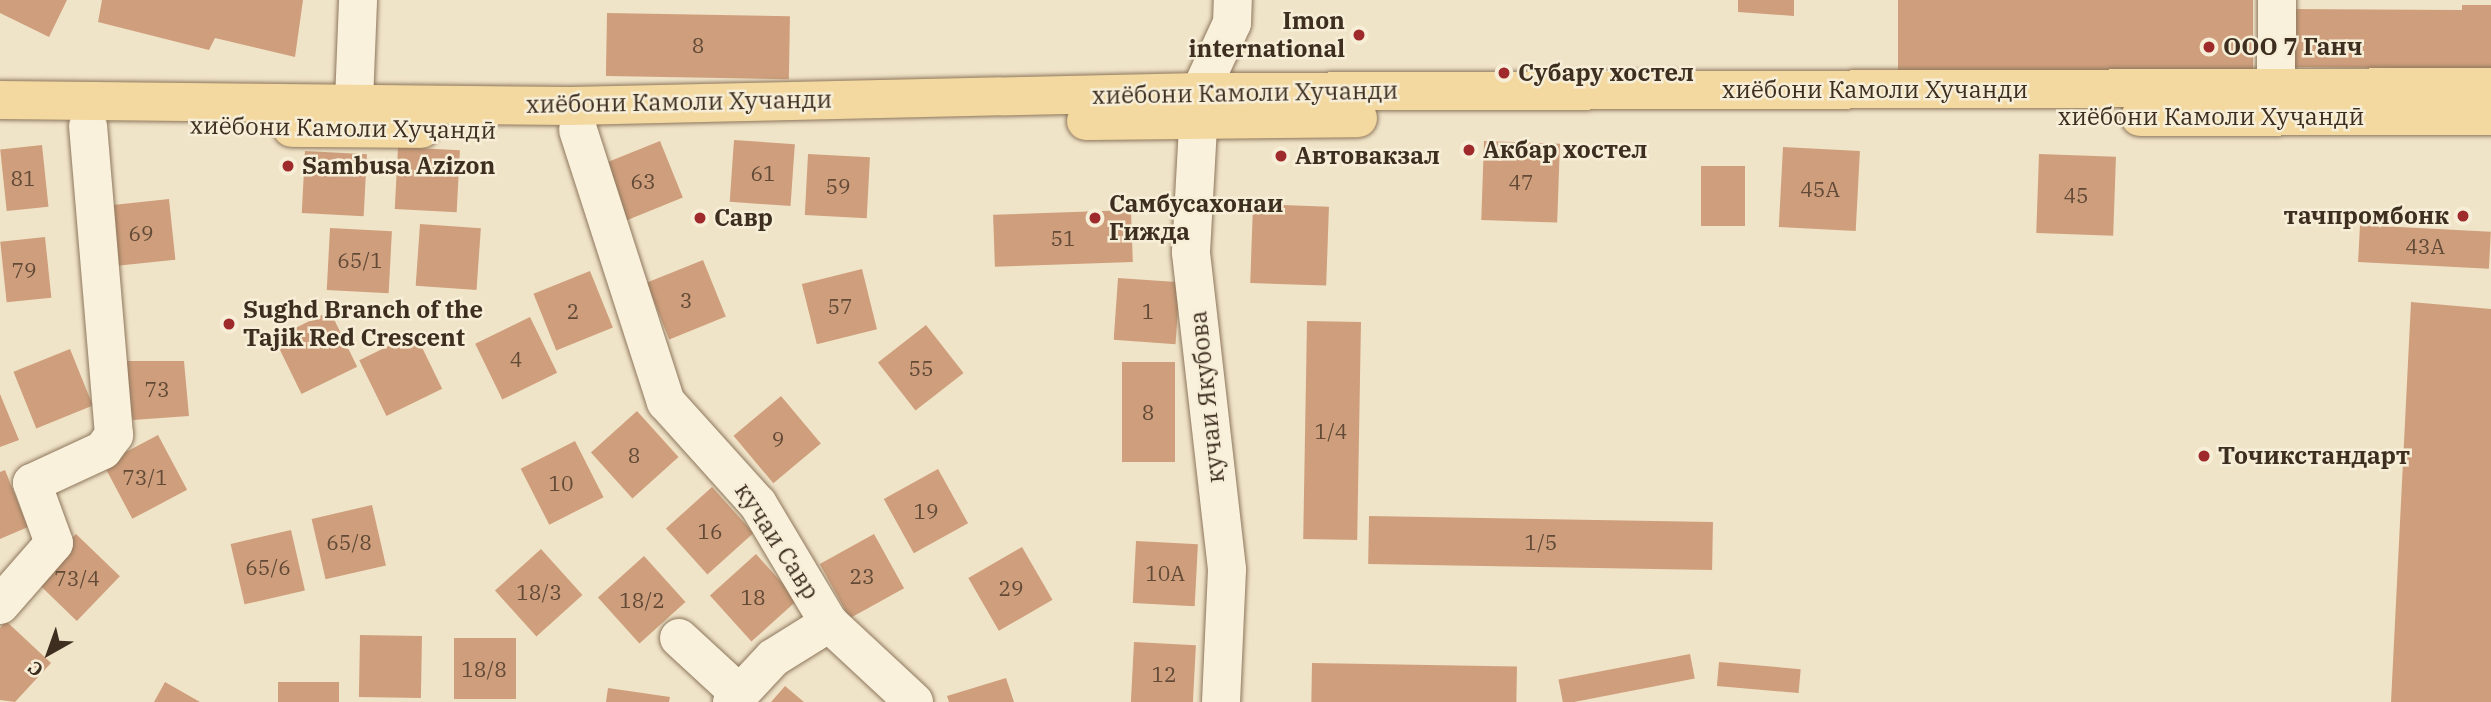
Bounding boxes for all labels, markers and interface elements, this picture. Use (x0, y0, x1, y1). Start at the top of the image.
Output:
place label: Imon international (1188, 7, 1345, 63)
marker: Imon international (1351, 27, 1367, 43)
house number: 8 (692, 32, 704, 58)
place label: ООО 7 Ганч (2223, 33, 2362, 61)
marker: ООО 7 Ганч (2201, 39, 2217, 55)
place label: Субару хостел (1518, 59, 1694, 87)
marker: Субару хостел (1496, 65, 1512, 81)
street label: хиёбони Камоли Хучанди (1092, 76, 1398, 110)
street label: хиёбони Камоли Хучанди (1722, 76, 2028, 104)
street label: хиёбони Камоли Хучанди (526, 85, 832, 119)
street label: хиёбони Камоли Хуҷандӣ (2058, 103, 2364, 131)
street label: хиёбони Камоли Хуҷандӣ (189, 111, 497, 145)
place label: Акбар хостел (1483, 136, 1647, 164)
place label: Автовакзал (1295, 142, 1440, 170)
marker: Акбар хостел (1461, 142, 1477, 158)
marker: Автовакзал (1273, 148, 1289, 164)
place label: Sambusa Azizon (302, 152, 495, 180)
marker: Sambusa Azizon (280, 158, 296, 174)
house number: 61 (750, 160, 776, 186)
house number: 81 (10, 165, 36, 191)
house number: 63 (630, 168, 656, 194)
house number: 47 (1508, 169, 1534, 195)
house number: 59 (825, 173, 851, 199)
house number: 45А (1800, 176, 1840, 202)
house number: 45 (2063, 182, 2089, 208)
place label: Самбусахонаи Гижда (1109, 190, 1283, 246)
place label: тачпромбонк (2284, 202, 2449, 230)
place label: Савр (714, 204, 773, 232)
marker: тачпромбонк (2455, 208, 2471, 224)
marker: Савр (692, 210, 708, 226)
marker: Самбусахонаи Гижда (1087, 210, 1103, 226)
house number: 69 (128, 220, 154, 246)
house number: 51 (1050, 225, 1076, 251)
house number: 43А (2405, 233, 2445, 259)
house number: 65/1 (337, 247, 383, 273)
house number: 79 (11, 257, 37, 283)
house number: 3 (680, 287, 692, 313)
house number: 57 (827, 293, 853, 319)
place label: Sughd Branch of the Tajik Red Crescent (243, 296, 483, 352)
house number: 2 (567, 298, 579, 324)
house number: 1 (1142, 298, 1154, 324)
street label: кучаи Якубова (1184, 309, 1230, 485)
marker: Sughd Branch of the Tajik Red Crescent (221, 316, 237, 332)
house number: 4 (510, 346, 522, 372)
house number: 55 (908, 355, 934, 381)
house number: 73 (144, 376, 170, 402)
house number: 8 (1142, 399, 1154, 425)
house number: 1/4 (1315, 418, 1347, 444)
house number: 9 (772, 426, 784, 452)
house number: 8 (628, 442, 640, 468)
place label: Точикстандарт (2218, 442, 2410, 470)
marker: Точикстандарт (2196, 448, 2212, 464)
house number: 73/1 (122, 464, 168, 490)
house number: 10 (548, 470, 574, 496)
street label: кучаи Савр (729, 477, 825, 605)
house number: 19 (913, 498, 939, 524)
house number: 16 (697, 518, 723, 544)
house number: 65/8 (326, 529, 372, 555)
house number: 1/5 (1525, 529, 1557, 555)
house number: 65/6 (245, 554, 291, 580)
house number: 10А (1145, 560, 1185, 586)
house number: 23 (849, 563, 875, 589)
house number: 73/4 (54, 565, 100, 591)
house number: 29 (998, 575, 1024, 601)
house number: 18/3 (516, 579, 562, 605)
house number: 18 (740, 584, 766, 610)
house number: 18/2 (619, 587, 665, 613)
north arrow (14, 618, 84, 688)
text: С (23, 656, 48, 682)
house number: 18/8 (461, 656, 507, 682)
house number: 12 (1151, 661, 1177, 687)

